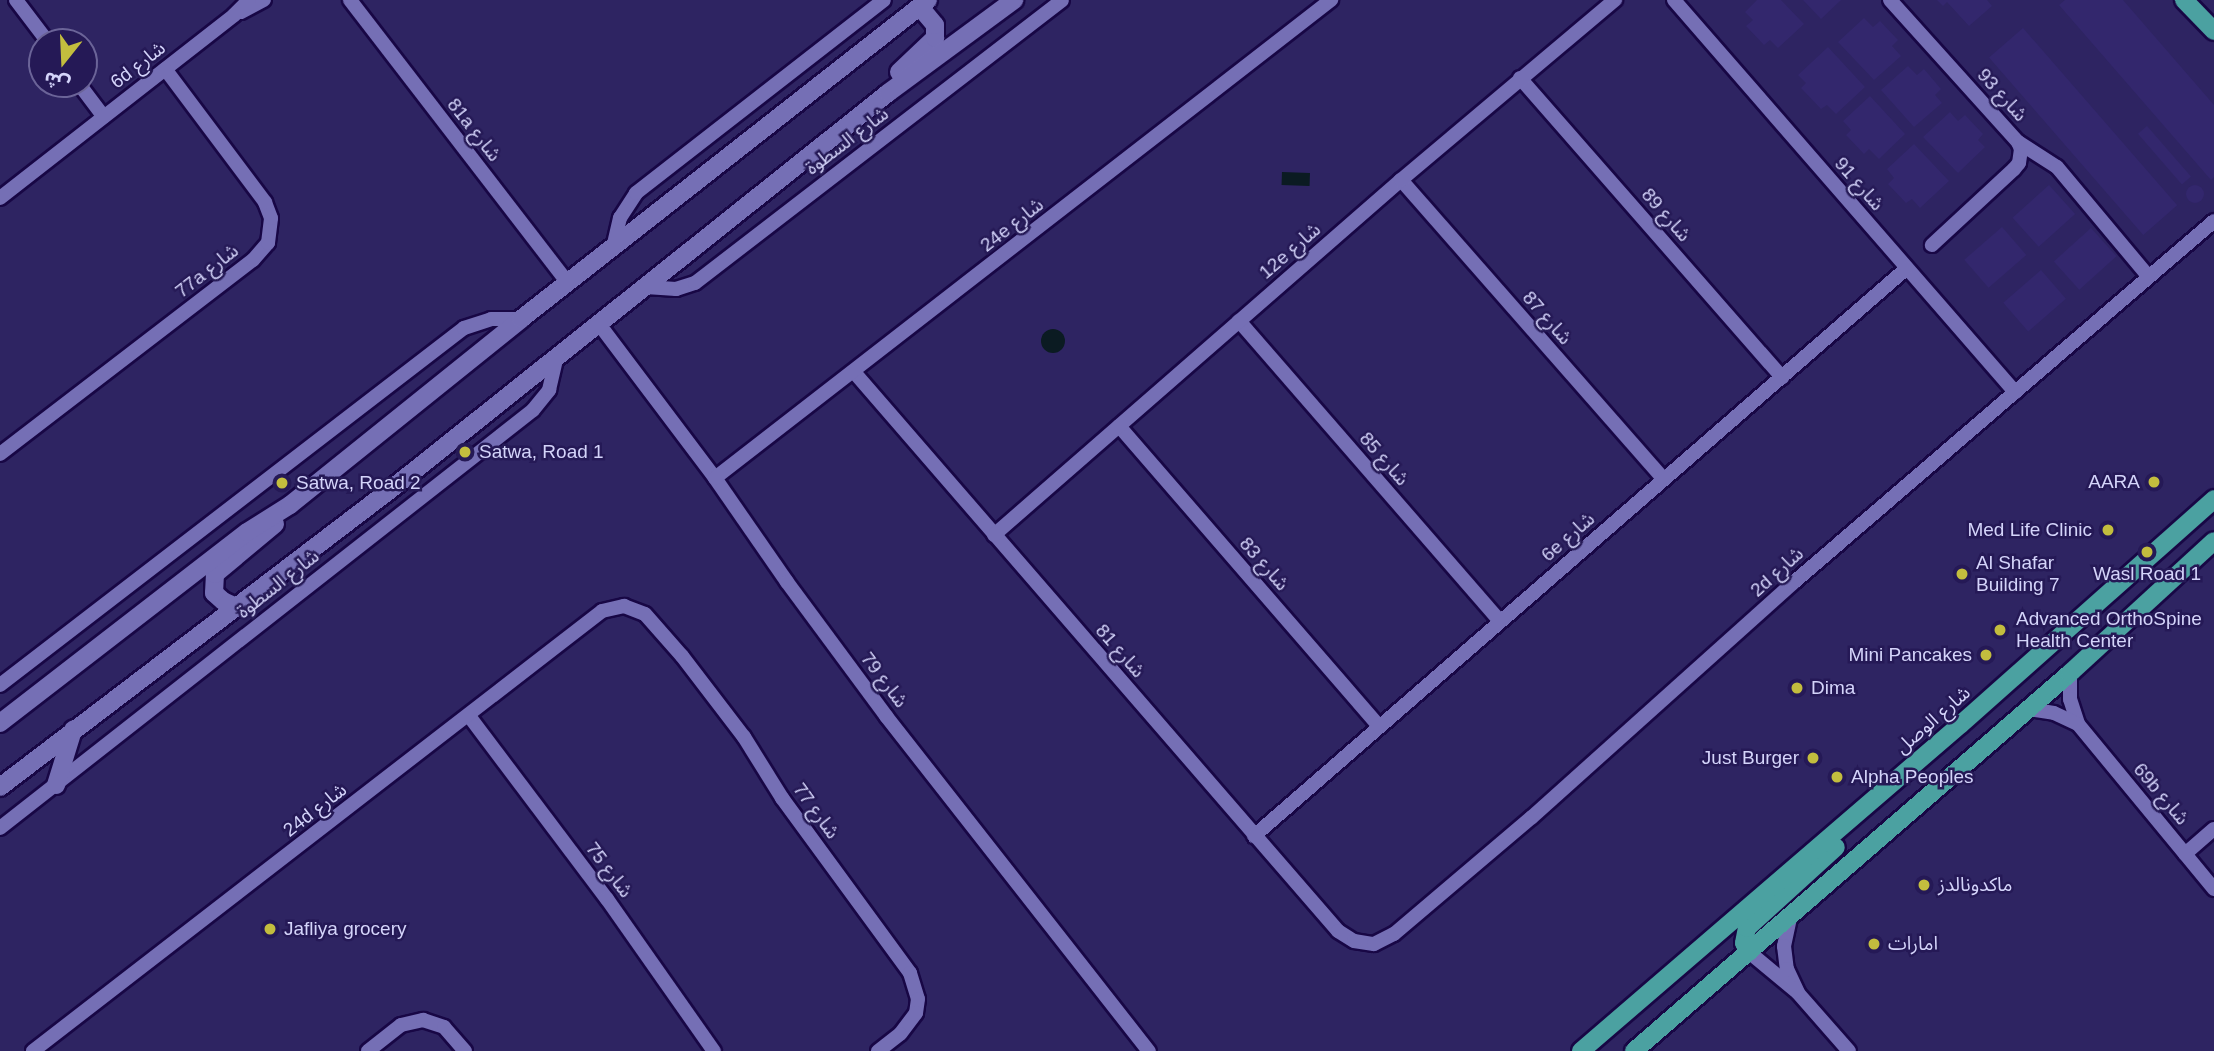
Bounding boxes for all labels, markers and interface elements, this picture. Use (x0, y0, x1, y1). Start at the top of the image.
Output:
north arrow (28, 28, 98, 98)
street label: 6d شارع (106, 36, 170, 94)
street label: شارع 93 (1972, 64, 2032, 126)
text: ش (41, 68, 73, 96)
street label: 81a شارع (442, 94, 506, 166)
street label: شارع السطوة (801, 102, 893, 180)
street label: شارع 91 (1830, 153, 1888, 215)
street label: شارع 89 (1637, 184, 1695, 246)
street label: 24e شارع (976, 193, 1048, 257)
street label: 12e شارع (1255, 218, 1325, 284)
street label: 77a شارع (171, 239, 243, 303)
street label: شارع 87 (1518, 287, 1576, 349)
street label: شارع 85 (1355, 428, 1413, 490)
place label: Satwa, Road 1 (479, 441, 604, 463)
marker: Satwa, Road 1 (457, 444, 473, 460)
place label: AARA (2088, 471, 2140, 493)
place label: Satwa, Road 2 (296, 472, 421, 494)
marker: AARA (2146, 474, 2162, 490)
marker: Satwa, Road 2 (274, 475, 290, 491)
street label: 6e شارع (1537, 508, 1599, 566)
place label: Med Life Clinic (1967, 519, 2092, 541)
marker: Med Life Clinic (2098, 520, 2118, 540)
street label: شارع 83 (1235, 533, 1293, 595)
street label: 2d شارع (1746, 542, 1808, 602)
marker: Wasl Road 1 (2139, 544, 2155, 560)
street label: شارع السطوة (232, 545, 324, 623)
place label: Al Shafar Building 7 (1976, 552, 2059, 596)
place label: Wasl Road 1 (2093, 563, 2201, 585)
marker: Al Shafar Building 7 (1954, 566, 1970, 582)
place label: Advanced OrthoSpine Health Center (2016, 608, 2202, 652)
street label: شارع 81 (1091, 620, 1149, 682)
marker: Advanced OrthoSpine Health Center (1990, 620, 2010, 640)
place label: Mini Pancakes (1848, 644, 1972, 666)
marker: Mini Pancakes (1978, 647, 1994, 663)
street label: شارع 79 (856, 648, 912, 712)
place label: Dima (1811, 677, 1855, 699)
marker: Dima (1789, 680, 1805, 696)
street label: شارع الوصل (1891, 681, 1975, 759)
place label: Just Burger (1702, 747, 1799, 769)
marker: Just Burger (1805, 750, 1821, 766)
street label: 69b شارع (2128, 758, 2194, 830)
place label: Alpha Peoples (1851, 766, 1974, 788)
marker: Alpha Peoples (1829, 769, 1845, 785)
street label: 24d شارع (279, 778, 351, 842)
street label: شارع 77 (788, 779, 844, 843)
street label: شارع 75 (581, 838, 637, 902)
place label: ماكدونالدز (1938, 874, 2013, 896)
marker: ماكدونالدز (1916, 877, 1932, 893)
place label: Jafliya grocery (284, 918, 406, 940)
marker: Jafliya grocery (262, 921, 278, 937)
place label: امارات (1888, 933, 1938, 955)
marker: امارات (1866, 936, 1882, 952)

